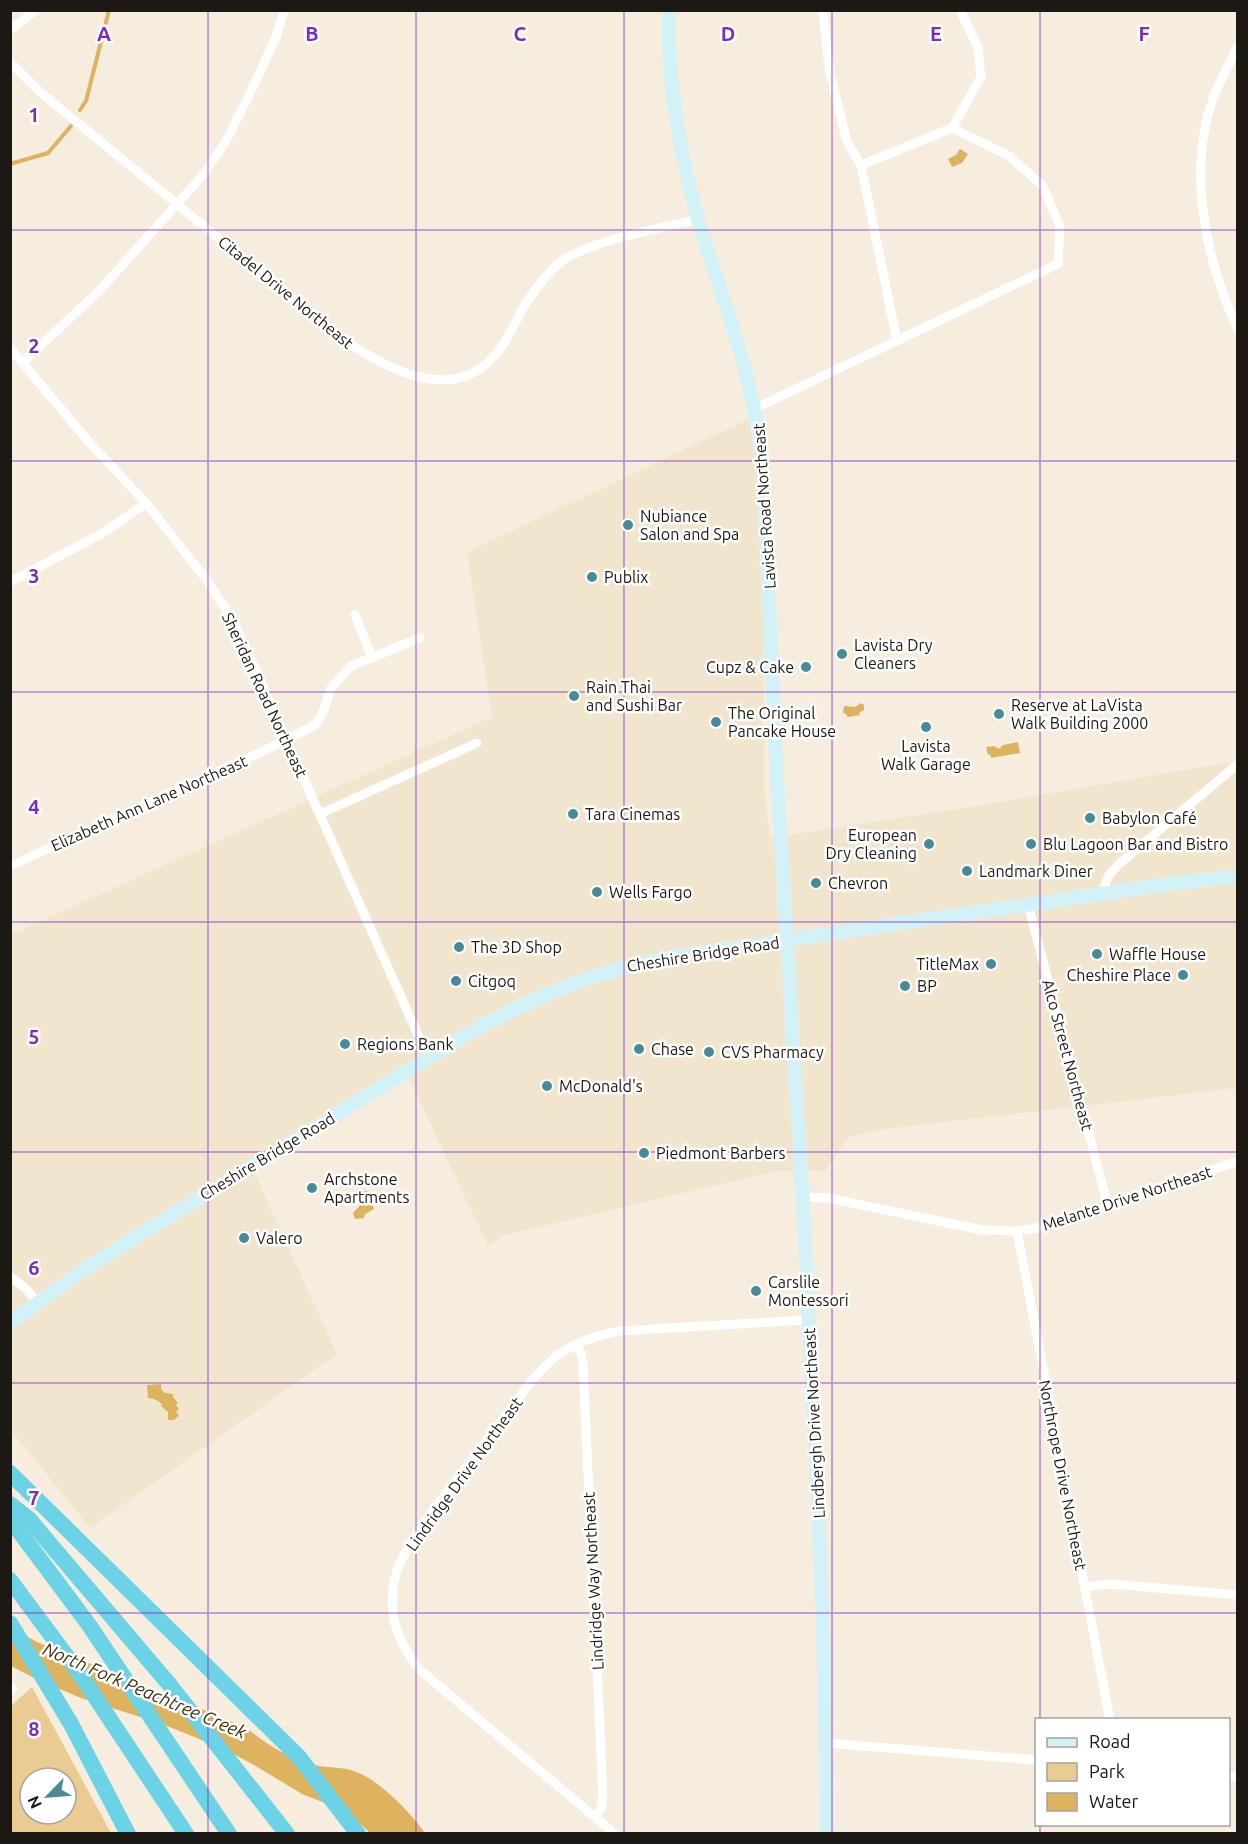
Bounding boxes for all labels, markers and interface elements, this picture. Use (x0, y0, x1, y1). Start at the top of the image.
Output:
text: A (97, 22, 111, 45)
text: B (305, 22, 319, 45)
text: C (514, 22, 527, 45)
text: D (721, 22, 735, 45)
text: E (930, 22, 942, 45)
text: F (1138, 22, 1150, 45)
text: 1 (28, 103, 40, 126)
street label: Citadel Drive Northeast (215, 232, 358, 352)
text: 2 (28, 334, 40, 357)
street label: Lavista Road Northeast (749, 422, 779, 590)
place label: Nubiance Salon and Spa (640, 507, 739, 543)
marker: Nubiance Salon and Spa (621, 518, 635, 532)
text: 3 (28, 564, 40, 587)
place label: Publix (604, 568, 648, 586)
marker: Publix (585, 570, 599, 584)
street label: Sheridan Road Northeast (219, 610, 311, 781)
place label: Lavista Dry Cleaners (854, 636, 933, 672)
marker: Lavista Dry Cleaners (835, 647, 849, 661)
place label: Cupz & Cake (706, 658, 794, 676)
marker: Cupz & Cake (799, 660, 813, 674)
place label: Rain Thai and Sushi Bar (586, 678, 682, 714)
marker: Rain Thai and Sushi Bar (567, 689, 581, 703)
place label: Reserve at LaVista Walk Building 2000 (1011, 696, 1148, 732)
place label: The Original Pancake House (728, 704, 836, 740)
marker: Reserve at LaVista Walk Building 2000 (992, 707, 1006, 721)
marker: The Original Pancake House (709, 715, 723, 729)
marker: Lavista Walk Garage (919, 720, 933, 734)
place label: Lavista Walk Garage (881, 737, 971, 773)
street label: Elizabeth Ann Lane Northeast (48, 751, 251, 855)
text: 4 (28, 795, 40, 818)
place label: Tara Cinemas (585, 805, 680, 823)
marker: Tara Cinemas (566, 807, 580, 821)
place label: Babylon Café (1102, 809, 1197, 827)
marker: Babylon Café (1083, 811, 1097, 825)
place label: European Dry Cleaning (825, 826, 917, 862)
place label: Blu Lagoon Bar and Bistro (1043, 835, 1228, 853)
marker: European Dry Cleaning (922, 837, 936, 851)
marker: Blu Lagoon Bar and Bistro (1024, 837, 1038, 851)
place label: Landmark Diner (979, 862, 1093, 880)
marker: Landmark Diner (960, 864, 974, 878)
place label: Chevron (828, 874, 888, 892)
marker: Chevron (809, 876, 823, 890)
place label: Wells Fargo (609, 883, 692, 901)
marker: Wells Fargo (590, 885, 604, 899)
street label: Cheshire Bridge Road (625, 933, 781, 975)
place label: The 3D Shop (471, 938, 562, 956)
marker: The 3D Shop (452, 940, 466, 954)
place label: Waffle House (1109, 945, 1206, 963)
marker: Waffle House (1090, 947, 1104, 961)
place label: TitleMax (916, 955, 979, 973)
marker: TitleMax (984, 957, 998, 971)
place label: Cheshire Place (1066, 966, 1171, 984)
marker: Cheshire Place (1176, 968, 1190, 982)
place label: Citgoq (468, 972, 516, 990)
marker: Citgoq (449, 974, 463, 988)
place label: BP (917, 977, 937, 995)
street label: Alco Street Northeast (1039, 977, 1097, 1133)
marker: BP (898, 979, 912, 993)
text: 5 (28, 1025, 40, 1048)
place label: Regions Bank (357, 1035, 454, 1053)
marker: Regions Bank (338, 1037, 352, 1051)
place label: Chase (651, 1040, 694, 1058)
marker: Chase (632, 1042, 646, 1056)
place label: CVS Pharmacy (721, 1043, 824, 1061)
marker: CVS Pharmacy (702, 1045, 716, 1059)
place label: McDonald's (559, 1077, 643, 1095)
marker: McDonald's (540, 1079, 554, 1093)
street label: Cheshire Bridge Road (196, 1109, 338, 1203)
place label: Piedmont Barbers (656, 1144, 786, 1162)
marker: Piedmont Barbers (637, 1146, 651, 1160)
street label: Melante Drive Northeast (1040, 1162, 1215, 1234)
place label: Archstone Apartments (324, 1170, 409, 1206)
marker: Archstone Apartments (305, 1181, 319, 1195)
place label: Valero (256, 1229, 303, 1247)
marker: Valero (237, 1231, 251, 1245)
text: 6 (28, 1256, 40, 1279)
place label: Carslile Montessori (768, 1273, 849, 1309)
marker: Carslile Montessori (749, 1284, 763, 1298)
street label: Lindbergh Drive Northeast (800, 1327, 828, 1519)
street label: Northrope Drive Northeast (1036, 1378, 1090, 1572)
street label: Lindridge Drive Northeast (402, 1393, 526, 1554)
text: 7 (28, 1486, 40, 1509)
street label: Lindridge Way Northeast (579, 1491, 607, 1670)
water label: North Fork Peachtree Creek (40, 1638, 250, 1742)
text: 8 (28, 1717, 40, 1740)
legend (1035, 1718, 1230, 1826)
text: Road (1089, 1731, 1131, 1751)
text: Park (1089, 1761, 1125, 1781)
north arrow (18, 1766, 78, 1826)
text: Water (1089, 1791, 1139, 1811)
text: N (24, 1793, 45, 1812)

